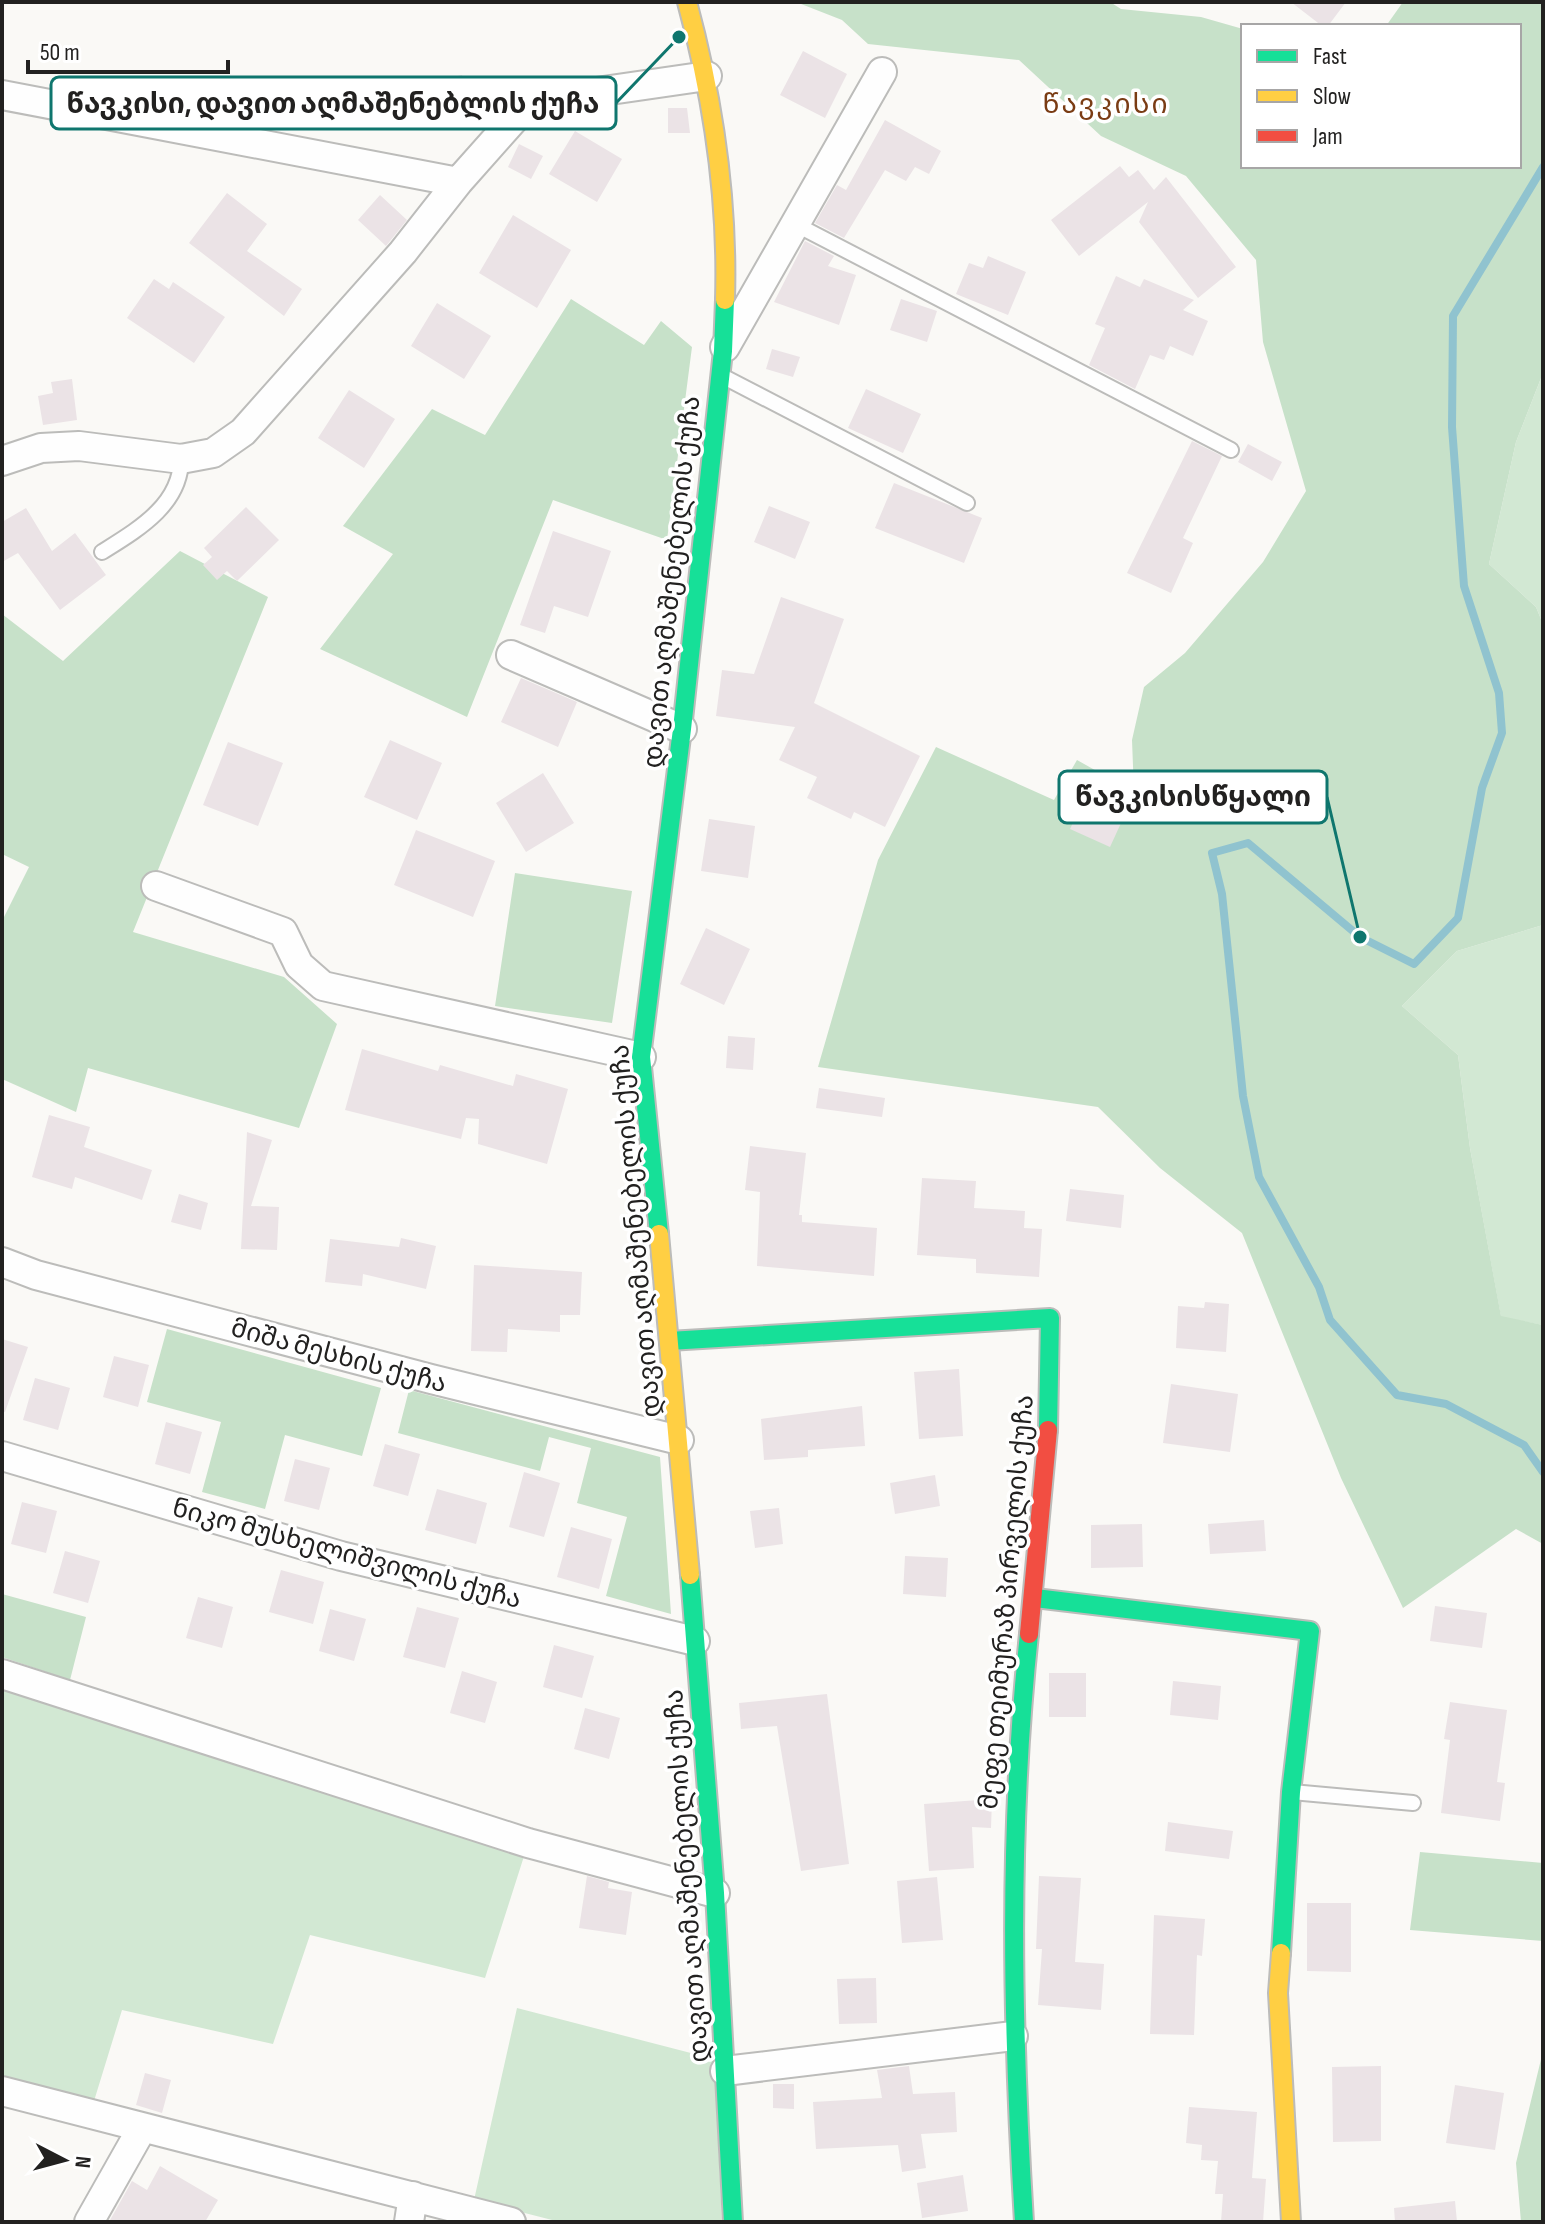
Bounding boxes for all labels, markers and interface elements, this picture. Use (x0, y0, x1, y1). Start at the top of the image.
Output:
scale bar (28, 24, 228, 74)
legend (1241, 24, 1521, 168)
text: 50 m (40, 38, 80, 67)
text: Fast (1313, 42, 1347, 71)
callout: წავკისი, დავით აღმაშენებლის ქუჩა (51, 77, 616, 129)
text: Slow (1313, 82, 1351, 111)
text: წავკისი, დავით აღმაშენებლის ქუჩა (67, 88, 599, 121)
district label: წავკისი (1043, 88, 1169, 121)
text: Jam (1312, 122, 1343, 151)
street label: დავით აღმაშენებელის ქუჩა (638, 394, 707, 770)
callout: წავკისისწყალი (1059, 771, 1327, 823)
text: წავკისისწყალი (1075, 781, 1311, 814)
street label: დავით აღმაშენებელის ქუჩა (605, 1043, 668, 1419)
street label: მიშა მესხის ქუჩა (227, 1313, 450, 1400)
street label: მეფე თეიმურაზ პირველის ქუჩა (974, 1394, 1041, 1811)
street label: ნიკო მუსხელიშვილის ქუჩა (169, 1493, 525, 1616)
street label: დავით აღმაშენებელის ქუჩა (659, 1688, 716, 2064)
north arrow (24, 2120, 104, 2200)
text: N (68, 2155, 96, 2169)

